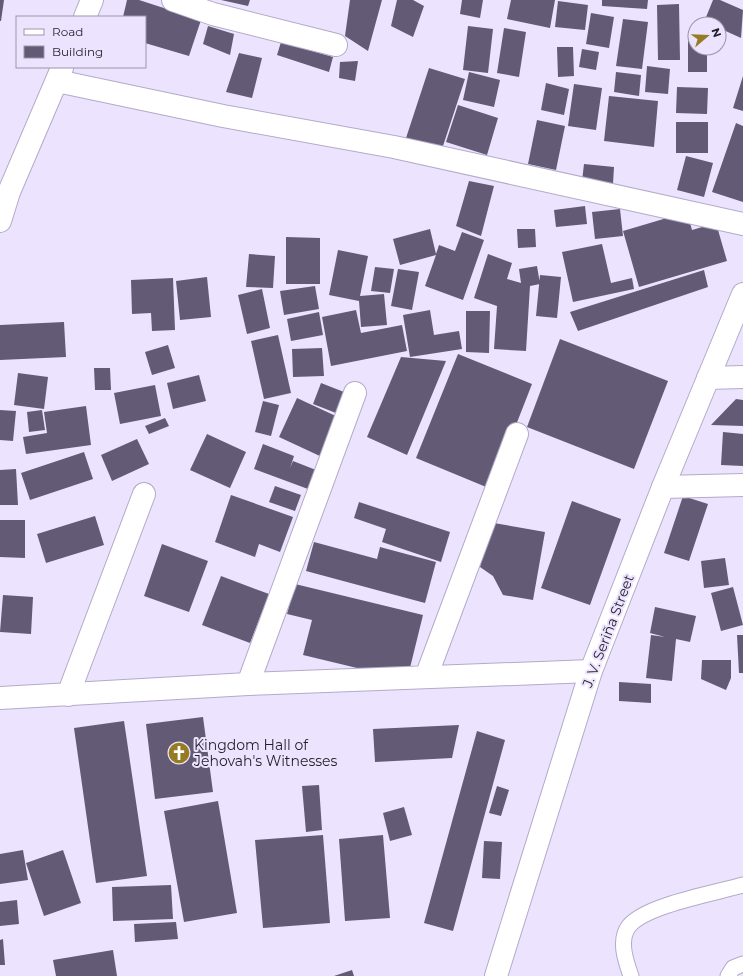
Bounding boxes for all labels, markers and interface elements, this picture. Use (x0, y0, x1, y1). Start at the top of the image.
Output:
legend (16, 16, 146, 68)
north arrow (687, 16, 727, 56)
text: Road (52, 24, 83, 39)
text: N (708, 26, 725, 39)
text: Building (52, 44, 103, 59)
street label: J. V. Seriña Street (578, 572, 638, 691)
place label: Kingdom Hall of Jehovah's Witnesses (193, 736, 338, 770)
church icon: Kingdom Hall of Jehovah's Witnesses (166, 740, 192, 766)

